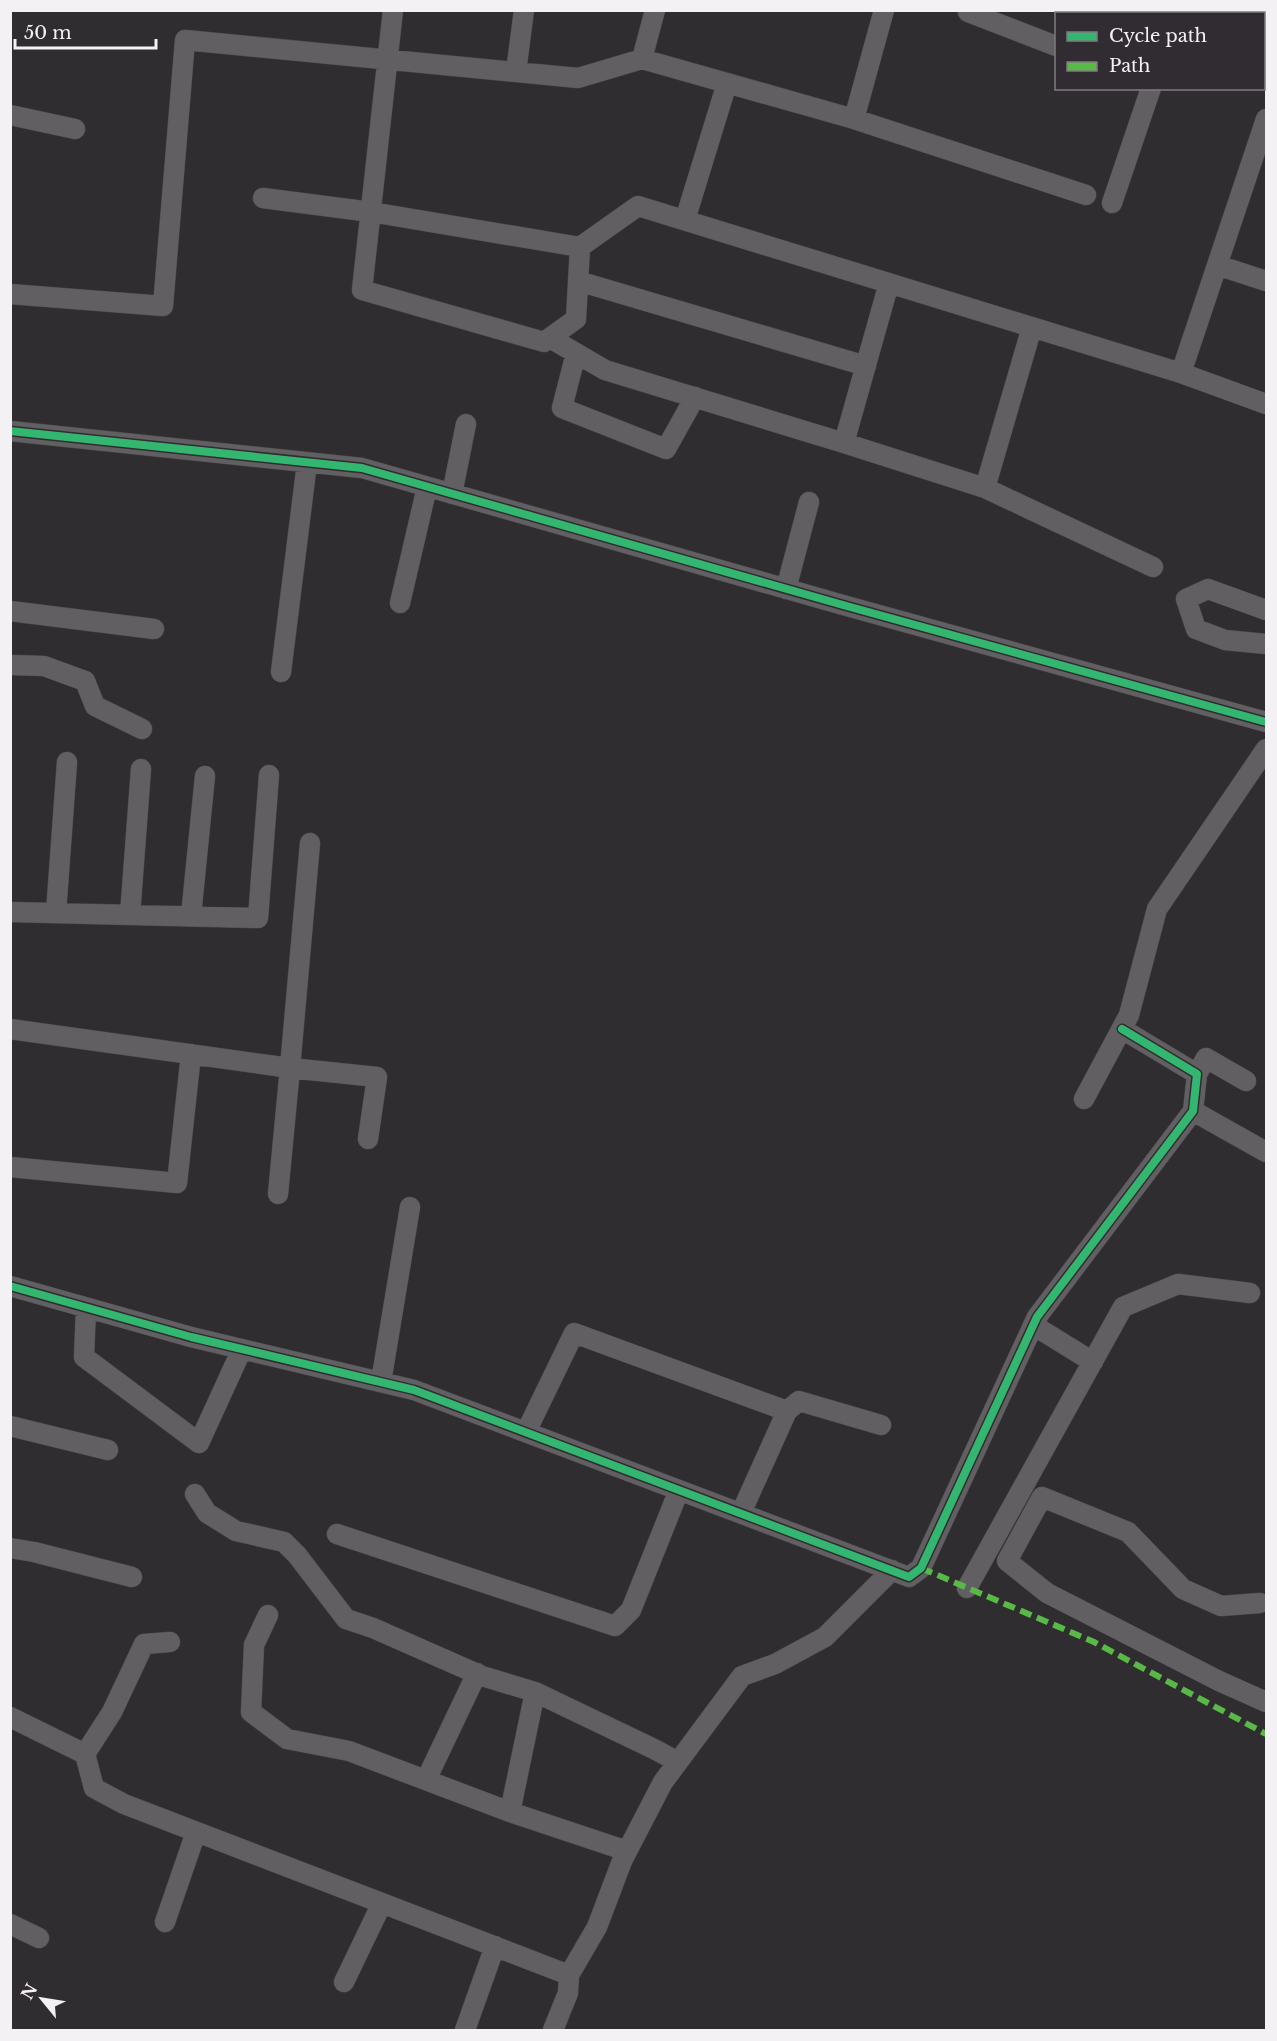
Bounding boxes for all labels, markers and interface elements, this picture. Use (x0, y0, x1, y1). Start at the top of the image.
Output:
scale bar (15, 12, 156, 50)
legend (1055, 12, 1265, 90)
text: 50 m (24, 22, 72, 44)
text: Cycle path (1109, 25, 1207, 47)
text: Path (1109, 55, 1150, 77)
north arrow (12, 1969, 72, 2029)
text: N (17, 1980, 41, 2003)

